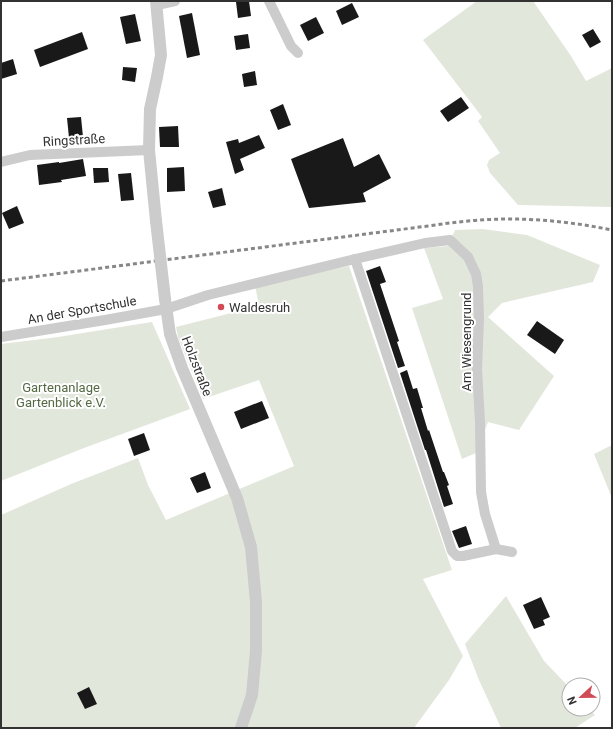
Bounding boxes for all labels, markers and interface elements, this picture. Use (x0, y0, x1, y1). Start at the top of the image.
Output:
street label: Ringstraße (42, 131, 106, 149)
street label: An der Sportschule (27, 293, 138, 327)
street label: Am Wiesengrund (459, 293, 474, 391)
place label: Waldesruh (229, 300, 290, 315)
marker: Waldesruh (216, 302, 226, 312)
street label: Holzstraße (179, 334, 215, 398)
park label: Gartenanlage Gartenblick e.V. (16, 380, 106, 410)
north arrow (561, 677, 601, 717)
text: N (565, 694, 580, 707)

